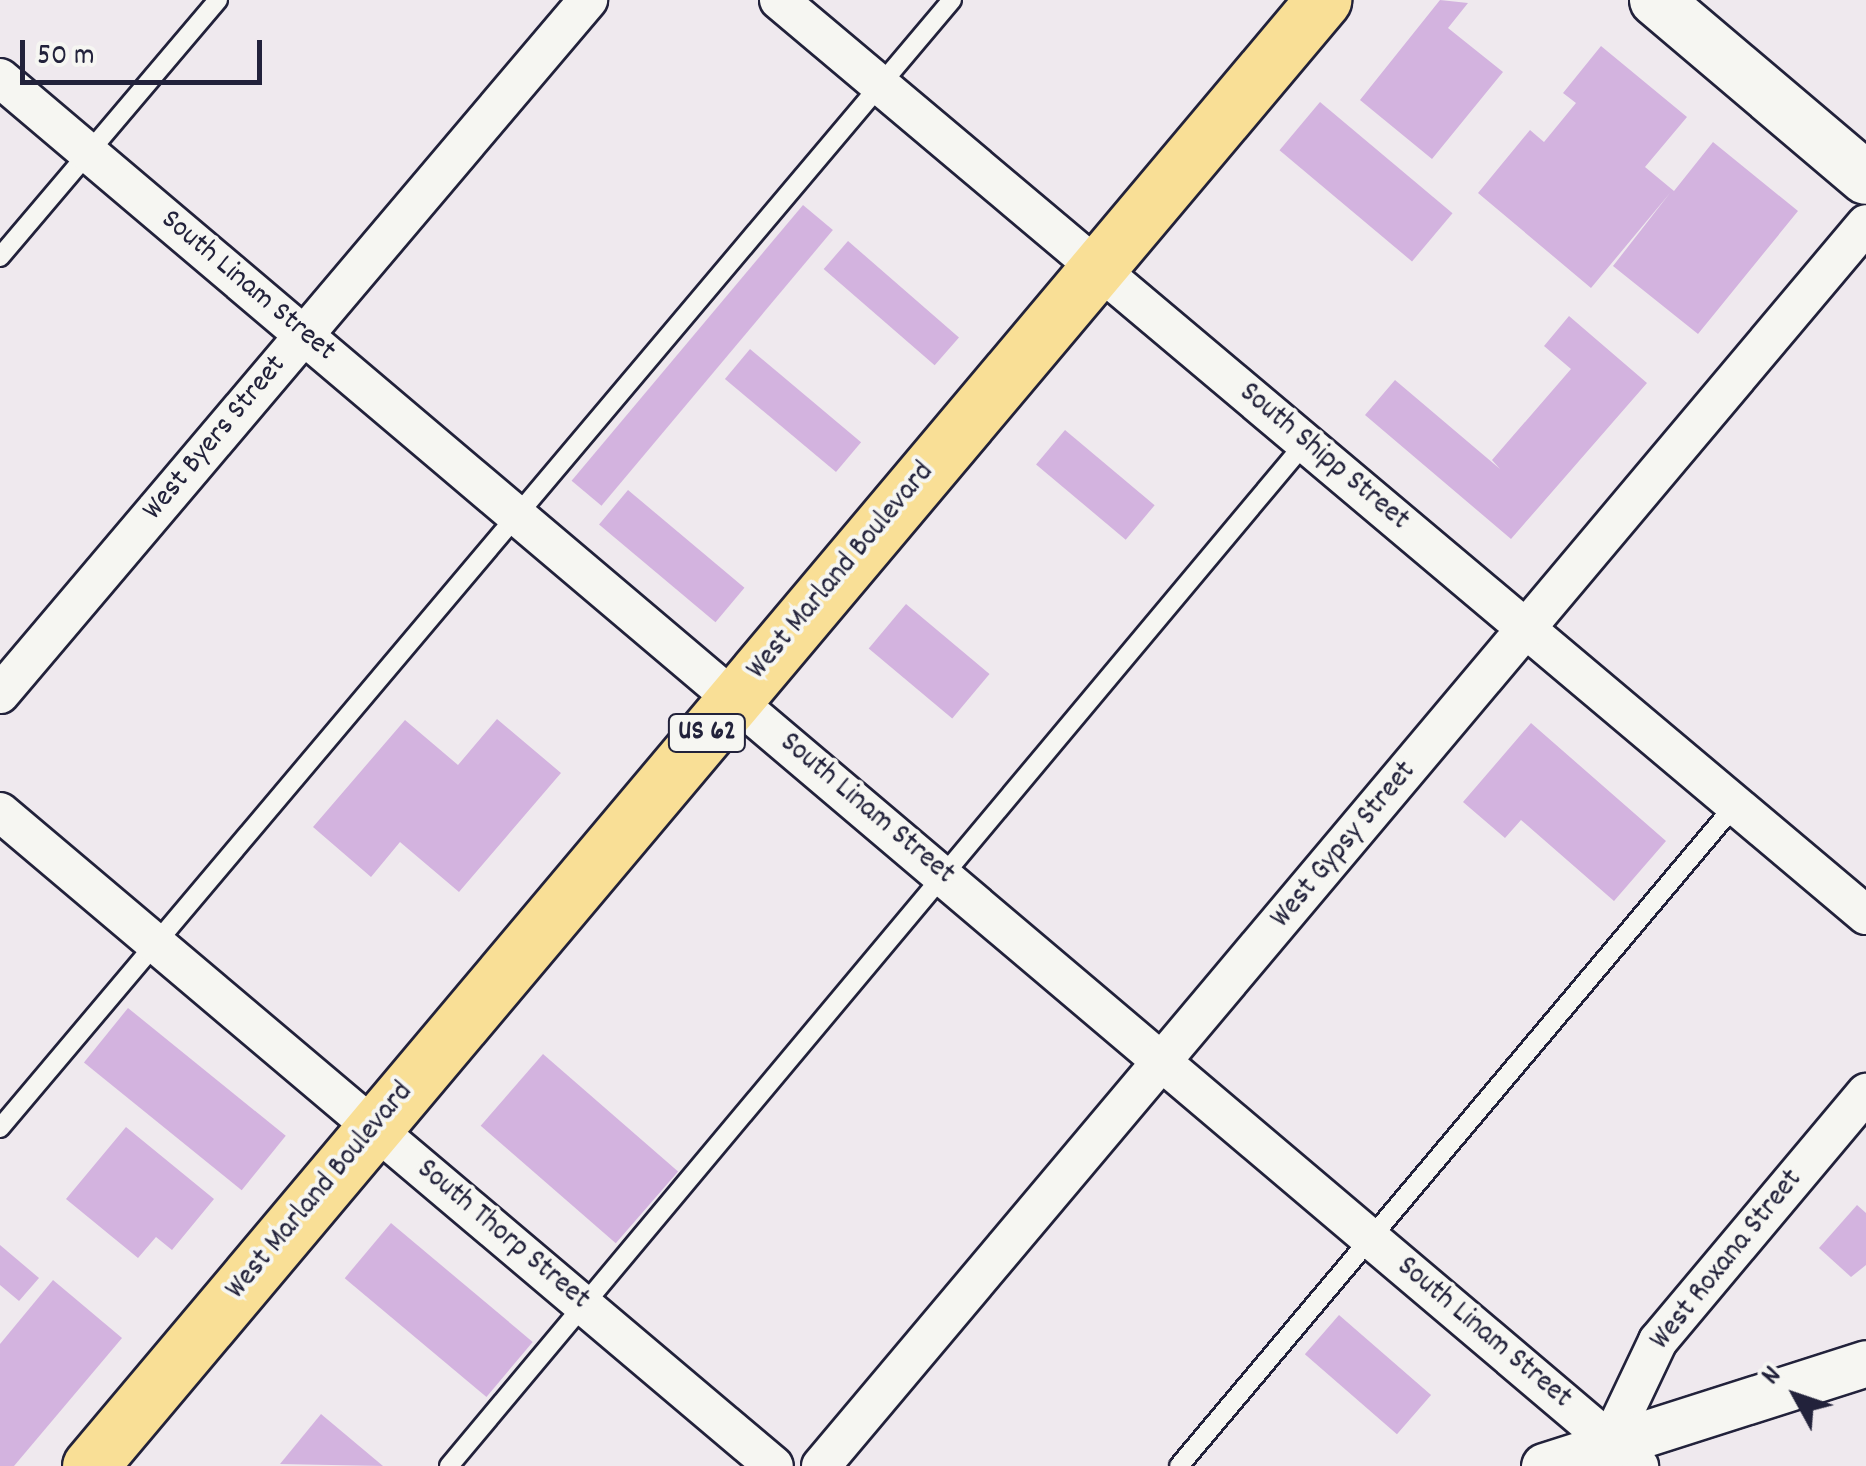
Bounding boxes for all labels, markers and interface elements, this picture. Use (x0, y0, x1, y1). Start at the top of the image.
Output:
scale bar (25, 20, 268, 82)
text: 50 m (37, 36, 95, 79)
street label: South Linam Street (152, 203, 342, 371)
street label: West Byers Street (137, 349, 295, 529)
street label: South Shipp Street (1231, 376, 1415, 540)
street label: West Marland Boulevard (741, 456, 943, 688)
road number: US 62 (667, 710, 747, 756)
street label: South Linam Street (771, 726, 961, 894)
street label: West Gypsy Street (1265, 755, 1425, 937)
street label: West Marland Boulevard (220, 1076, 422, 1308)
street label: South Thorp Street (408, 1153, 596, 1319)
street label: West Roxana Street (1644, 1163, 1812, 1359)
street label: South Linam Street (1388, 1250, 1578, 1418)
north arrow (1746, 1346, 1846, 1446)
text: N (1753, 1359, 1793, 1395)

